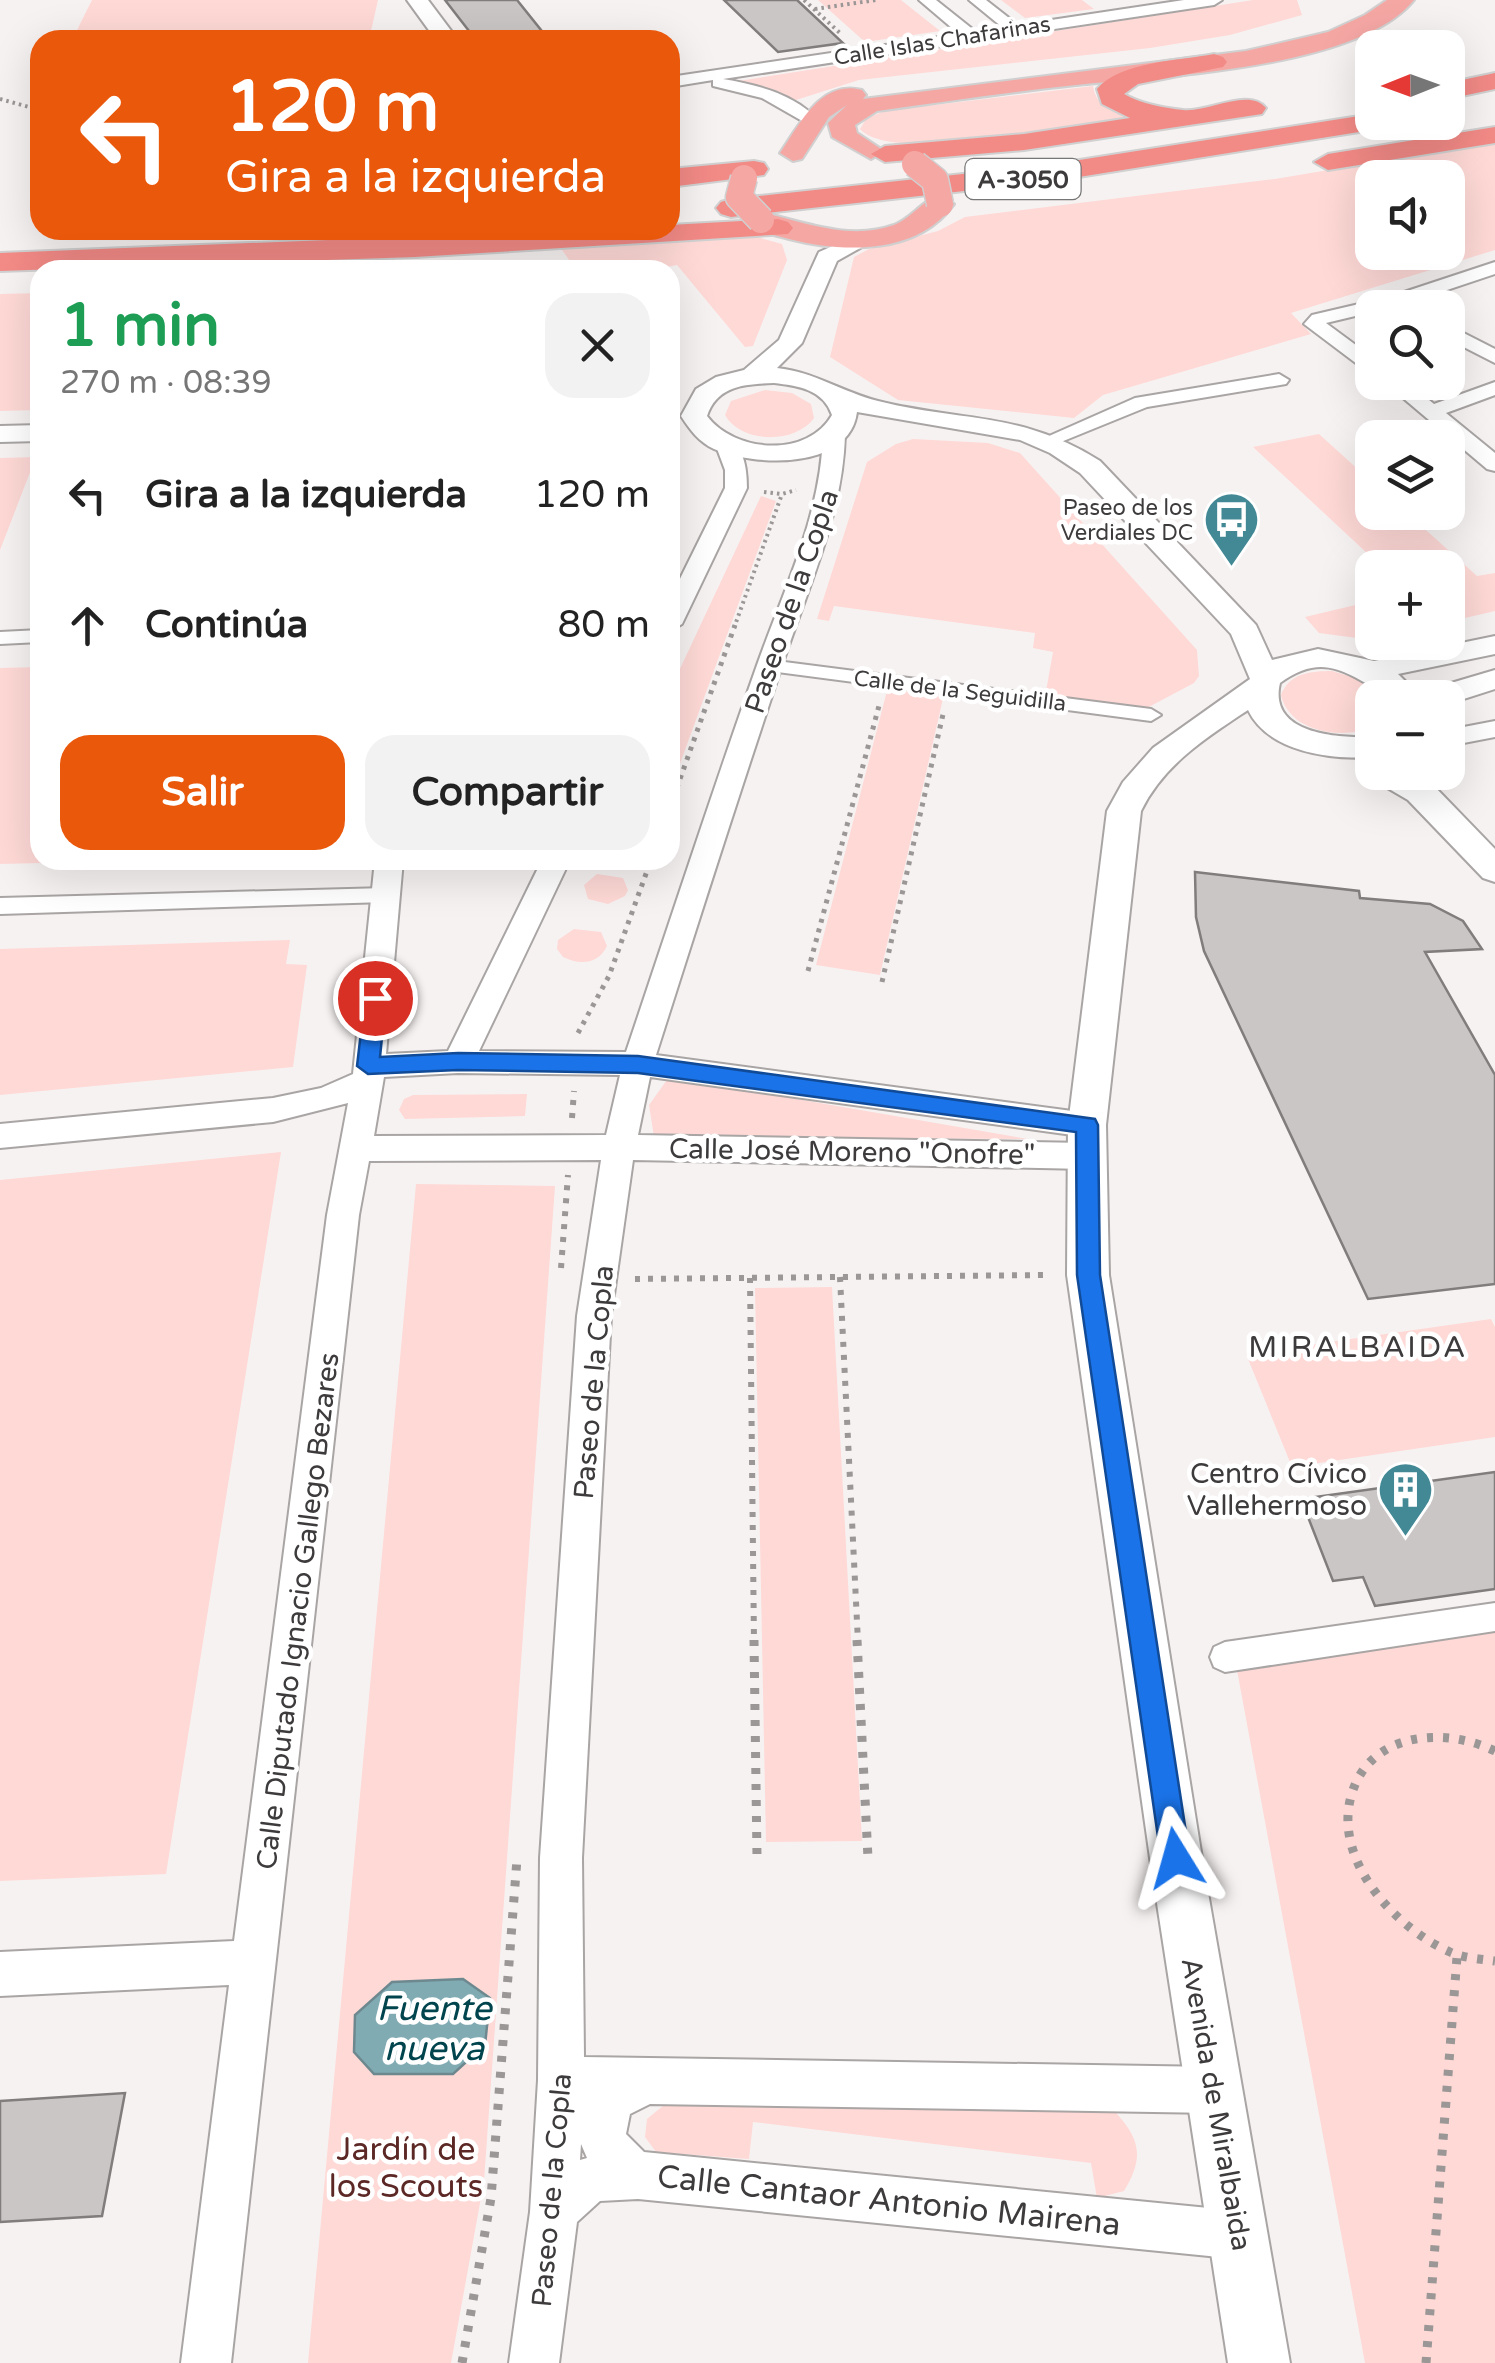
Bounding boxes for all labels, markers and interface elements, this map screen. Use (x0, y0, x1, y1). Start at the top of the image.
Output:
street label: Calle Islas Chafarinas (832, 11, 1052, 71)
north arrow (1355, 30, 1465, 140)
map controls (1355, 30, 1465, 790)
text: 120 m (225, 66, 439, 150)
icon: left (60, 70, 190, 200)
text: Gira a la izquierda (225, 151, 606, 205)
road number: A-3050 (966, 159, 1080, 199)
button: sound (1355, 160, 1465, 270)
text: 1 min (60, 290, 220, 362)
button: search (1355, 290, 1465, 400)
button: close (545, 293, 650, 398)
text: 270 m · 08:39 (60, 364, 272, 402)
button: layers (1355, 420, 1465, 530)
icon: left (60, 468, 115, 523)
text: Gira a la izquierda (145, 472, 467, 518)
text: 120 m (534, 472, 650, 518)
street label: Paseo de la Copla (738, 485, 846, 718)
bus stop icon: Paseo de los Verdiales DC (1202, 490, 1262, 569)
place label: Paseo de los Verdiales DC (1061, 495, 1193, 546)
button: + (1355, 550, 1465, 660)
icon: ahead (60, 598, 115, 653)
text: Continúa (145, 602, 308, 648)
text: 80 m (558, 602, 650, 648)
street label: Calle de la Seguidilla (852, 665, 1068, 717)
button: − (1355, 680, 1465, 790)
button: Salir (60, 735, 345, 850)
button: Compartir (365, 735, 650, 850)
pin (333, 956, 418, 1041)
icon: arrive (348, 971, 403, 1026)
street label: Calle José Moreno "Onofre" (669, 1132, 1035, 1172)
street label: Paseo de la Copla (567, 1264, 621, 1500)
district label: MIRALBAIDA (1248, 1329, 1468, 1366)
street label: Calle Diputado Ignacio Gallego Bezares (249, 1351, 347, 1871)
place label: Centro Cívico Vallehermoso (1187, 1457, 1367, 1523)
building icon: Centro Cívico Vallehermoso (1376, 1459, 1436, 1538)
position arrow (1124, 1806, 1228, 1910)
street label: Avenida de Miralbaida (1174, 1955, 1259, 2253)
water label: Fuente nueva (376, 1988, 494, 2070)
street label: Paseo de la Copla (525, 2072, 579, 2308)
park label: Jardín de los Scouts (329, 2131, 483, 2206)
street label: Calle Cantaor Antonio Mairena (655, 2158, 1123, 2244)

